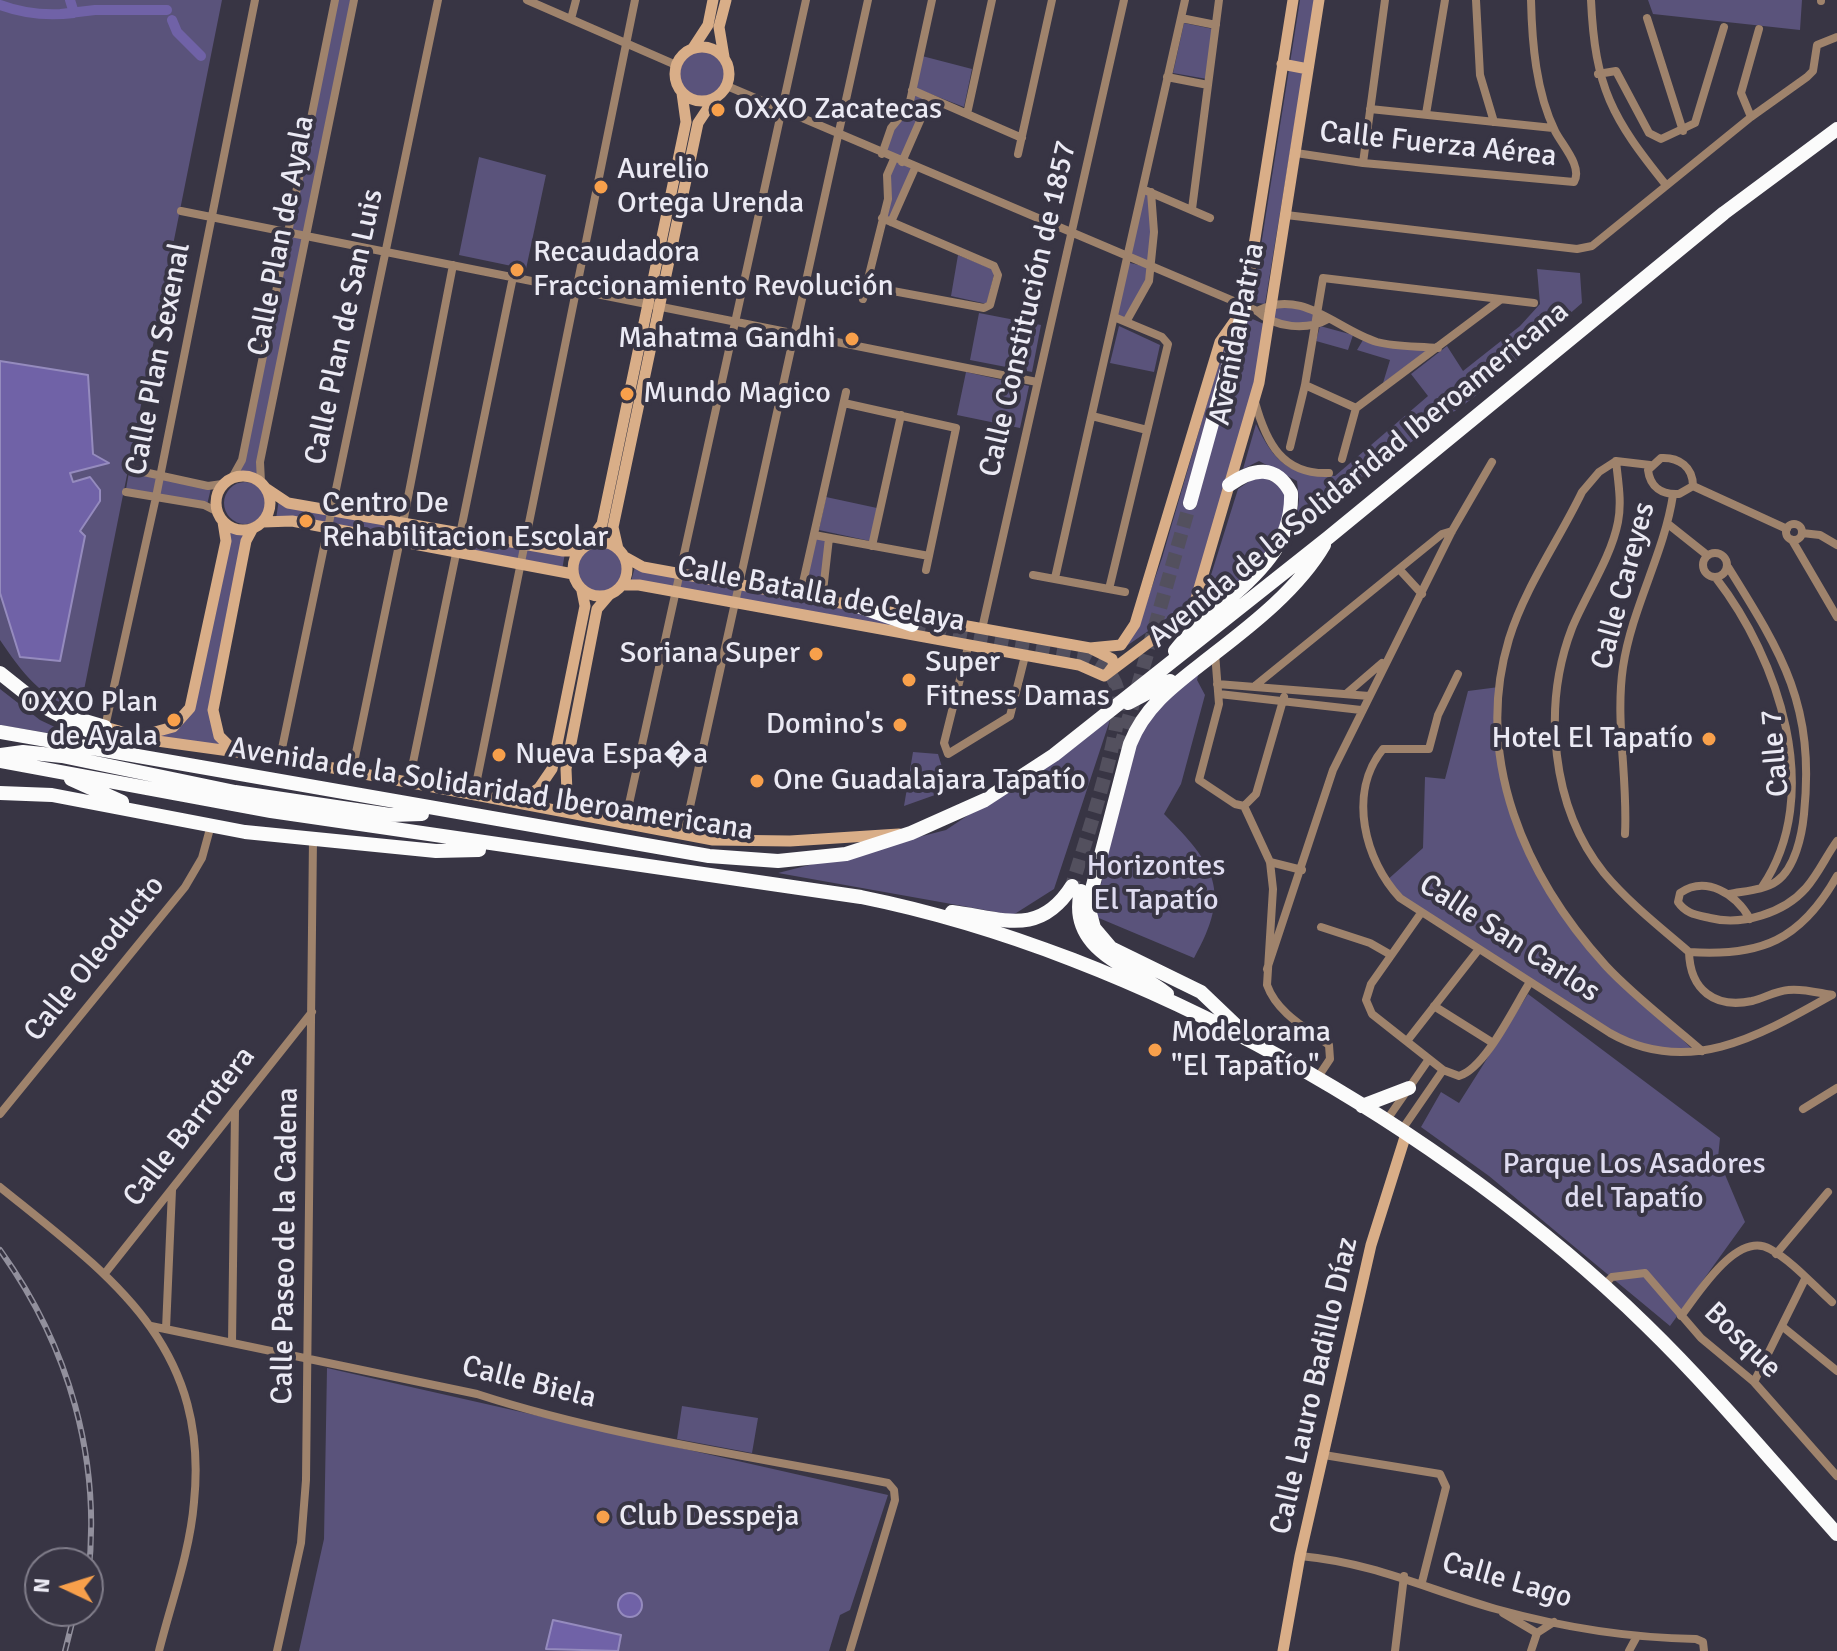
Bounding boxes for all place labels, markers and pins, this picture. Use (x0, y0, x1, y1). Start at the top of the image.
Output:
place label: OXXO Zacatecas (734, 92, 942, 128)
marker: OXXO Zacatecas (709, 101, 727, 119)
place label: Aurelio Ortega Urenda (617, 152, 804, 222)
marker: Aurelio Ortega Urenda (592, 178, 610, 196)
place label: Recaudadora Fraccionamiento Revolución (533, 235, 894, 306)
marker: Recaudadora Fraccionamiento Revolución (508, 261, 526, 279)
place label: Mahatma Gandhi (618, 321, 836, 357)
marker: Mahatma Gandhi (843, 330, 861, 348)
place label: Mundo Magico (643, 376, 831, 412)
marker: Mundo Magico (618, 385, 636, 403)
place label: Centro De Rehabilitacion Escolar (322, 486, 608, 556)
marker: Centro De Rehabilitacion Escolar (297, 512, 315, 530)
place label: Soriana Super (620, 636, 800, 672)
marker: Soriana Super (807, 645, 825, 663)
place label: Super Fitness Damas (925, 645, 1110, 716)
marker: Super Fitness Damas (900, 671, 918, 689)
place label: OXXO Plan de Ayala (21, 685, 158, 756)
place label: Domino's (766, 707, 884, 743)
marker: OXXO Plan de Ayala (165, 711, 183, 729)
marker: Domino's (891, 716, 909, 734)
place label: Hotel El Tapatío (1491, 721, 1693, 757)
marker: Hotel El Tapatío (1700, 730, 1718, 748)
place label: Nueva Espa�a (515, 737, 708, 773)
marker: Nueva Espa�a (490, 746, 508, 764)
place label: One Guadalajara Tapatío (773, 763, 1086, 799)
marker: One Guadalajara Tapatío (748, 772, 766, 790)
place label: Modelorama "El Tapatío" (1171, 1015, 1331, 1086)
marker: Modelorama "El Tapatío" (1146, 1041, 1164, 1059)
place label: Club Desspeja (619, 1499, 800, 1535)
marker: Club Desspeja (594, 1508, 612, 1526)

